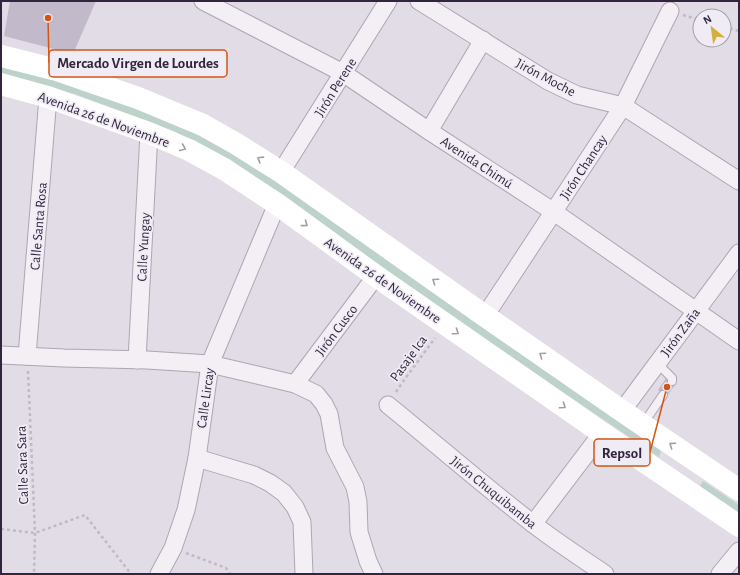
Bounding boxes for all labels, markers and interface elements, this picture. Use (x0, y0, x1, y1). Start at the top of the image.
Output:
north arrow (692, 8, 732, 48)
text: N (701, 13, 713, 26)
callout: Mercado Virgen de Lourdes (49, 50, 227, 77)
text: Mercado Virgen de Lourdes (57, 56, 219, 71)
street label: Jirón Perene (312, 56, 359, 119)
street label: Jirón Moche (513, 56, 578, 99)
street label: Avenida 26 de Noviembre (36, 90, 171, 150)
street label: Jirón Chancay (558, 133, 610, 202)
street label: Avenida Chimú (438, 134, 515, 191)
one-way arrow (179, 143, 186, 151)
one-way arrow (257, 156, 264, 163)
street label: Calle Santa Rosa (28, 181, 50, 271)
street label: Calle Yungay (135, 212, 153, 282)
one-way arrow (300, 219, 307, 226)
street label: Avenida 26 de Noviembre (322, 235, 443, 326)
one-way arrow (432, 278, 439, 286)
street label: Jirón Cusco (313, 302, 361, 359)
street label: Jirón Zaña (659, 305, 703, 359)
one-way arrow (452, 327, 459, 334)
street label: Pasaje Ica (388, 333, 430, 384)
one-way arrow (539, 353, 546, 360)
street label: Calle Lircay (195, 367, 217, 429)
one-way arrow (559, 401, 566, 409)
street label: Calle Sara Sara (15, 425, 31, 505)
callout: Repsol (594, 439, 650, 466)
one-way arrow (669, 442, 676, 450)
text: Repsol (602, 446, 642, 461)
street label: Jirón Chuquibamba (448, 454, 539, 532)

